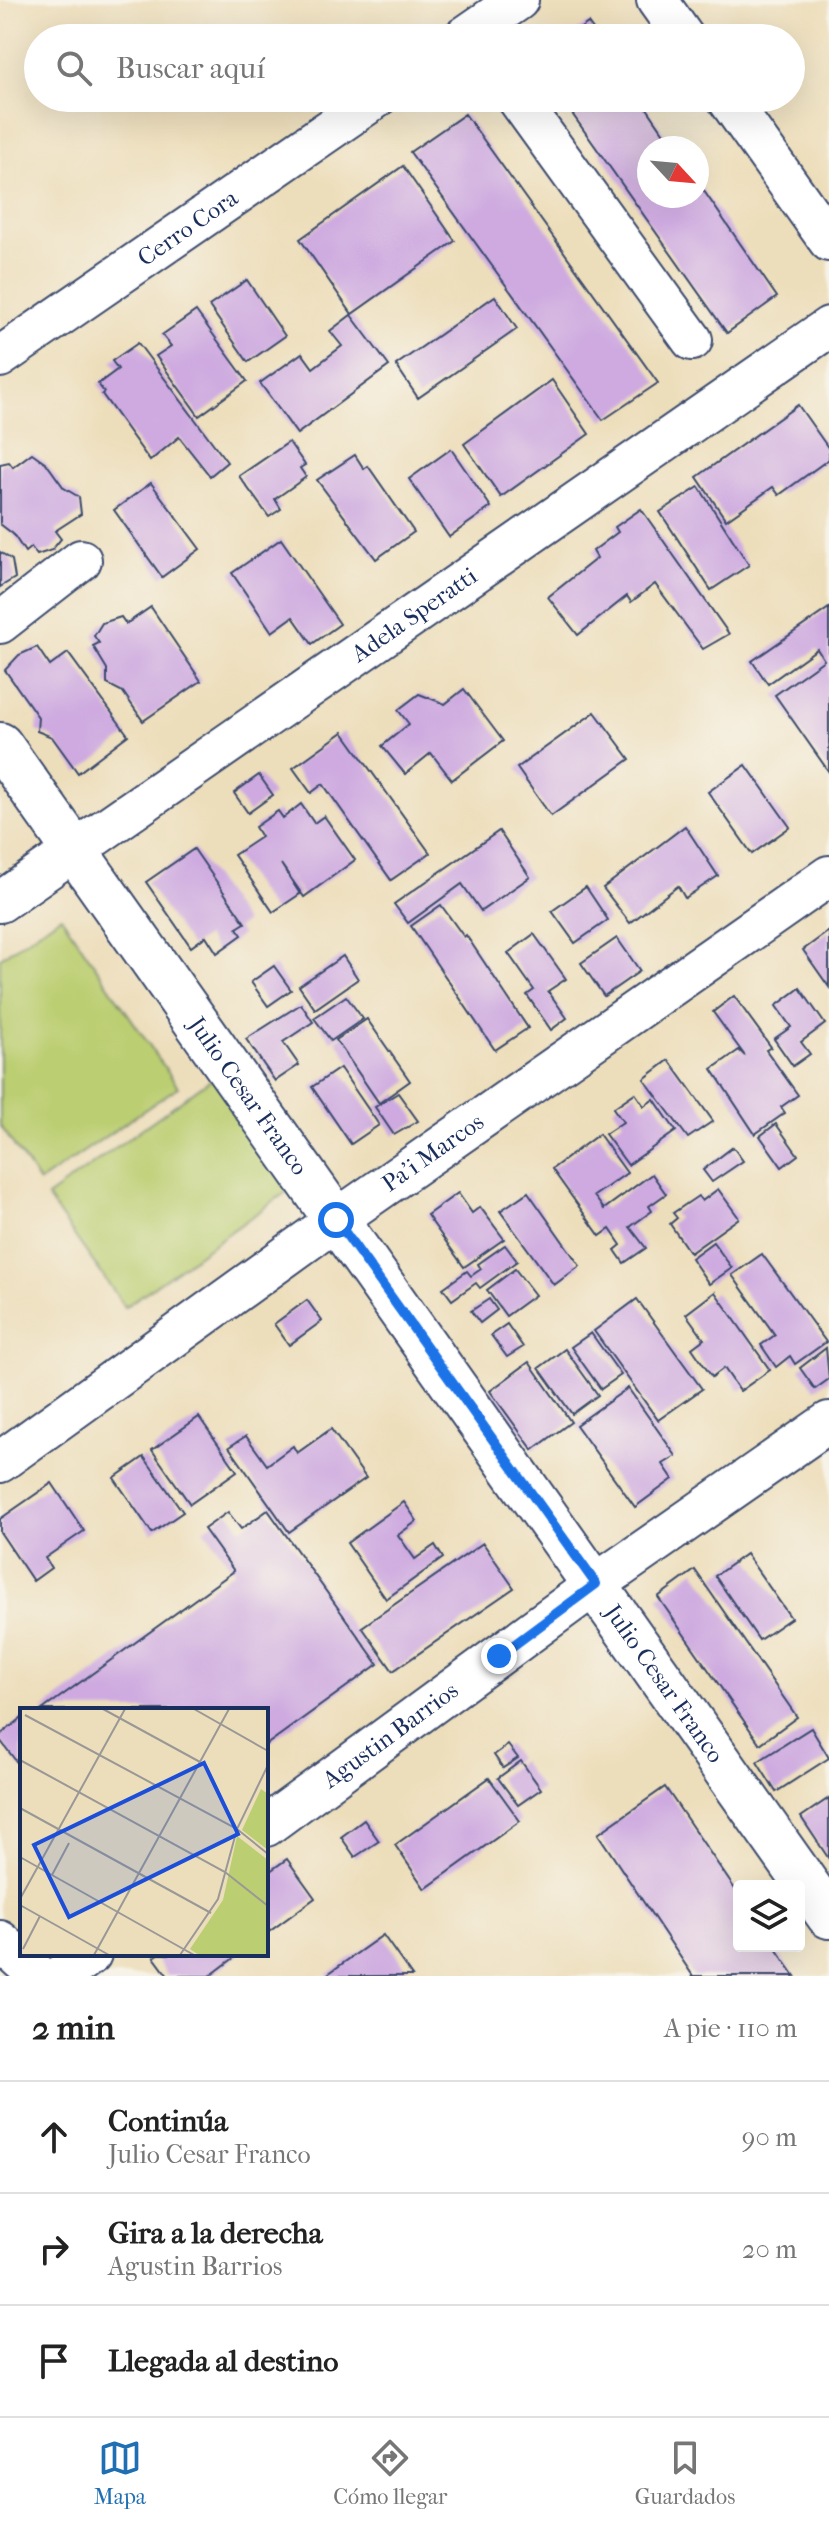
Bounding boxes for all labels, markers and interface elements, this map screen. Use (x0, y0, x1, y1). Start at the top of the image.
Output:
search box (24, 24, 805, 112)
icon: search (52, 46, 96, 90)
text: Buscar aquí (116, 51, 265, 86)
north arrow (637, 136, 709, 208)
street label: Cerro Cora (132, 183, 244, 272)
street label: Adela Speratti (345, 562, 482, 668)
street label: Julio Cesar Franco (182, 1010, 314, 1180)
street label: Pa'i Marcos (377, 1107, 489, 1198)
route start (318, 1202, 354, 1238)
street label: Julio Cesar Franco (598, 1597, 730, 1768)
route end (481, 1638, 517, 1674)
street label: Agustin Barrios (316, 1676, 464, 1794)
inset map (20, 1708, 268, 1956)
map controls (733, 1880, 805, 1952)
button: layers (733, 1880, 805, 1952)
text: 2 min (32, 2008, 115, 2048)
text: A pie · 110 m (664, 2013, 797, 2044)
text: Continúa (108, 2104, 228, 2139)
icon: ahead (32, 2115, 76, 2159)
text: 90 m (742, 2122, 797, 2153)
text: Julio Cesar Franco (108, 2139, 311, 2170)
text: Gira a la derecha (108, 2216, 323, 2251)
icon: right (32, 2227, 76, 2271)
text: 20 m (742, 2234, 797, 2265)
text: Agustin Barrios (108, 2251, 282, 2282)
icon: arrive (32, 2339, 76, 2383)
text: Llegada al destino (108, 2344, 338, 2379)
tab: Mapa (94, 2436, 146, 2510)
tab: Cómo llegar (333, 2436, 447, 2510)
tab: Guardados (635, 2436, 735, 2510)

